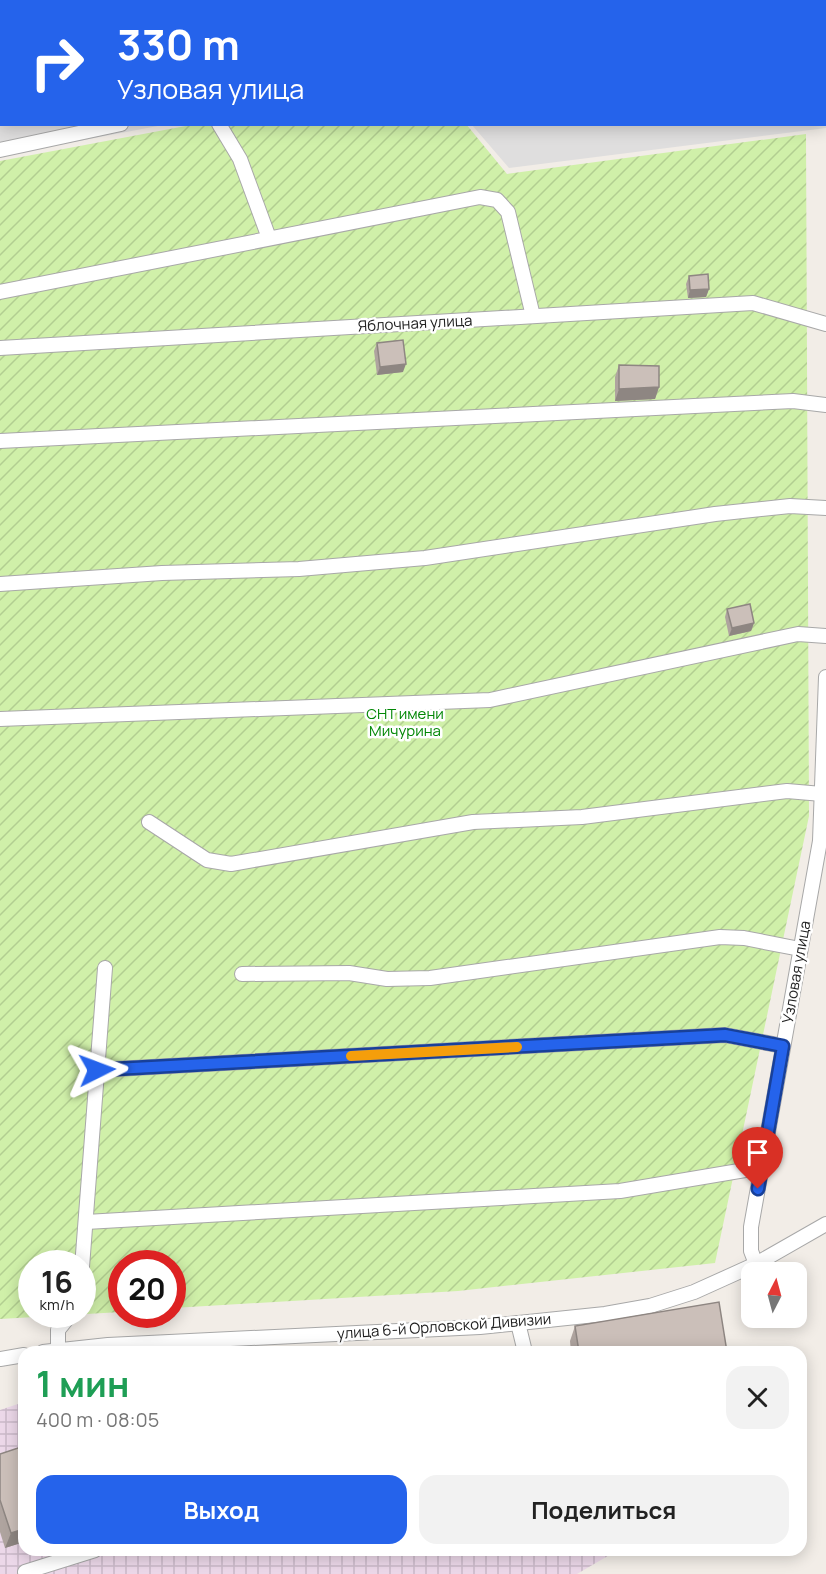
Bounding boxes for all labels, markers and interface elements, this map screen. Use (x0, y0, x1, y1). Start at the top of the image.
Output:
text: 330 m (117, 15, 240, 73)
icon: right (18, 24, 96, 102)
text: Узловая улица (117, 70, 304, 107)
street label: Яблочная улица (357, 310, 473, 336)
park label: СНТ имени Мичурина (366, 703, 444, 741)
street label: Узловая улица (777, 919, 815, 1025)
position arrow (65, 1038, 129, 1102)
pin (732, 1127, 783, 1189)
icon: arrive (741, 1136, 774, 1169)
speed limit sign: 20 (108, 1250, 186, 1328)
text: 16 (41, 1261, 73, 1302)
north arrow (741, 1262, 807, 1328)
map controls (741, 1262, 807, 1328)
text: km/h (40, 1294, 74, 1315)
street label: улица 6-й Орловской Дивизии (336, 1308, 552, 1344)
text: 1 мин (36, 1359, 129, 1408)
button: close (726, 1366, 789, 1429)
text: 400 m · 08:05 (36, 1406, 159, 1433)
button: Выход (36, 1475, 407, 1544)
button: Поделиться (419, 1475, 789, 1544)

